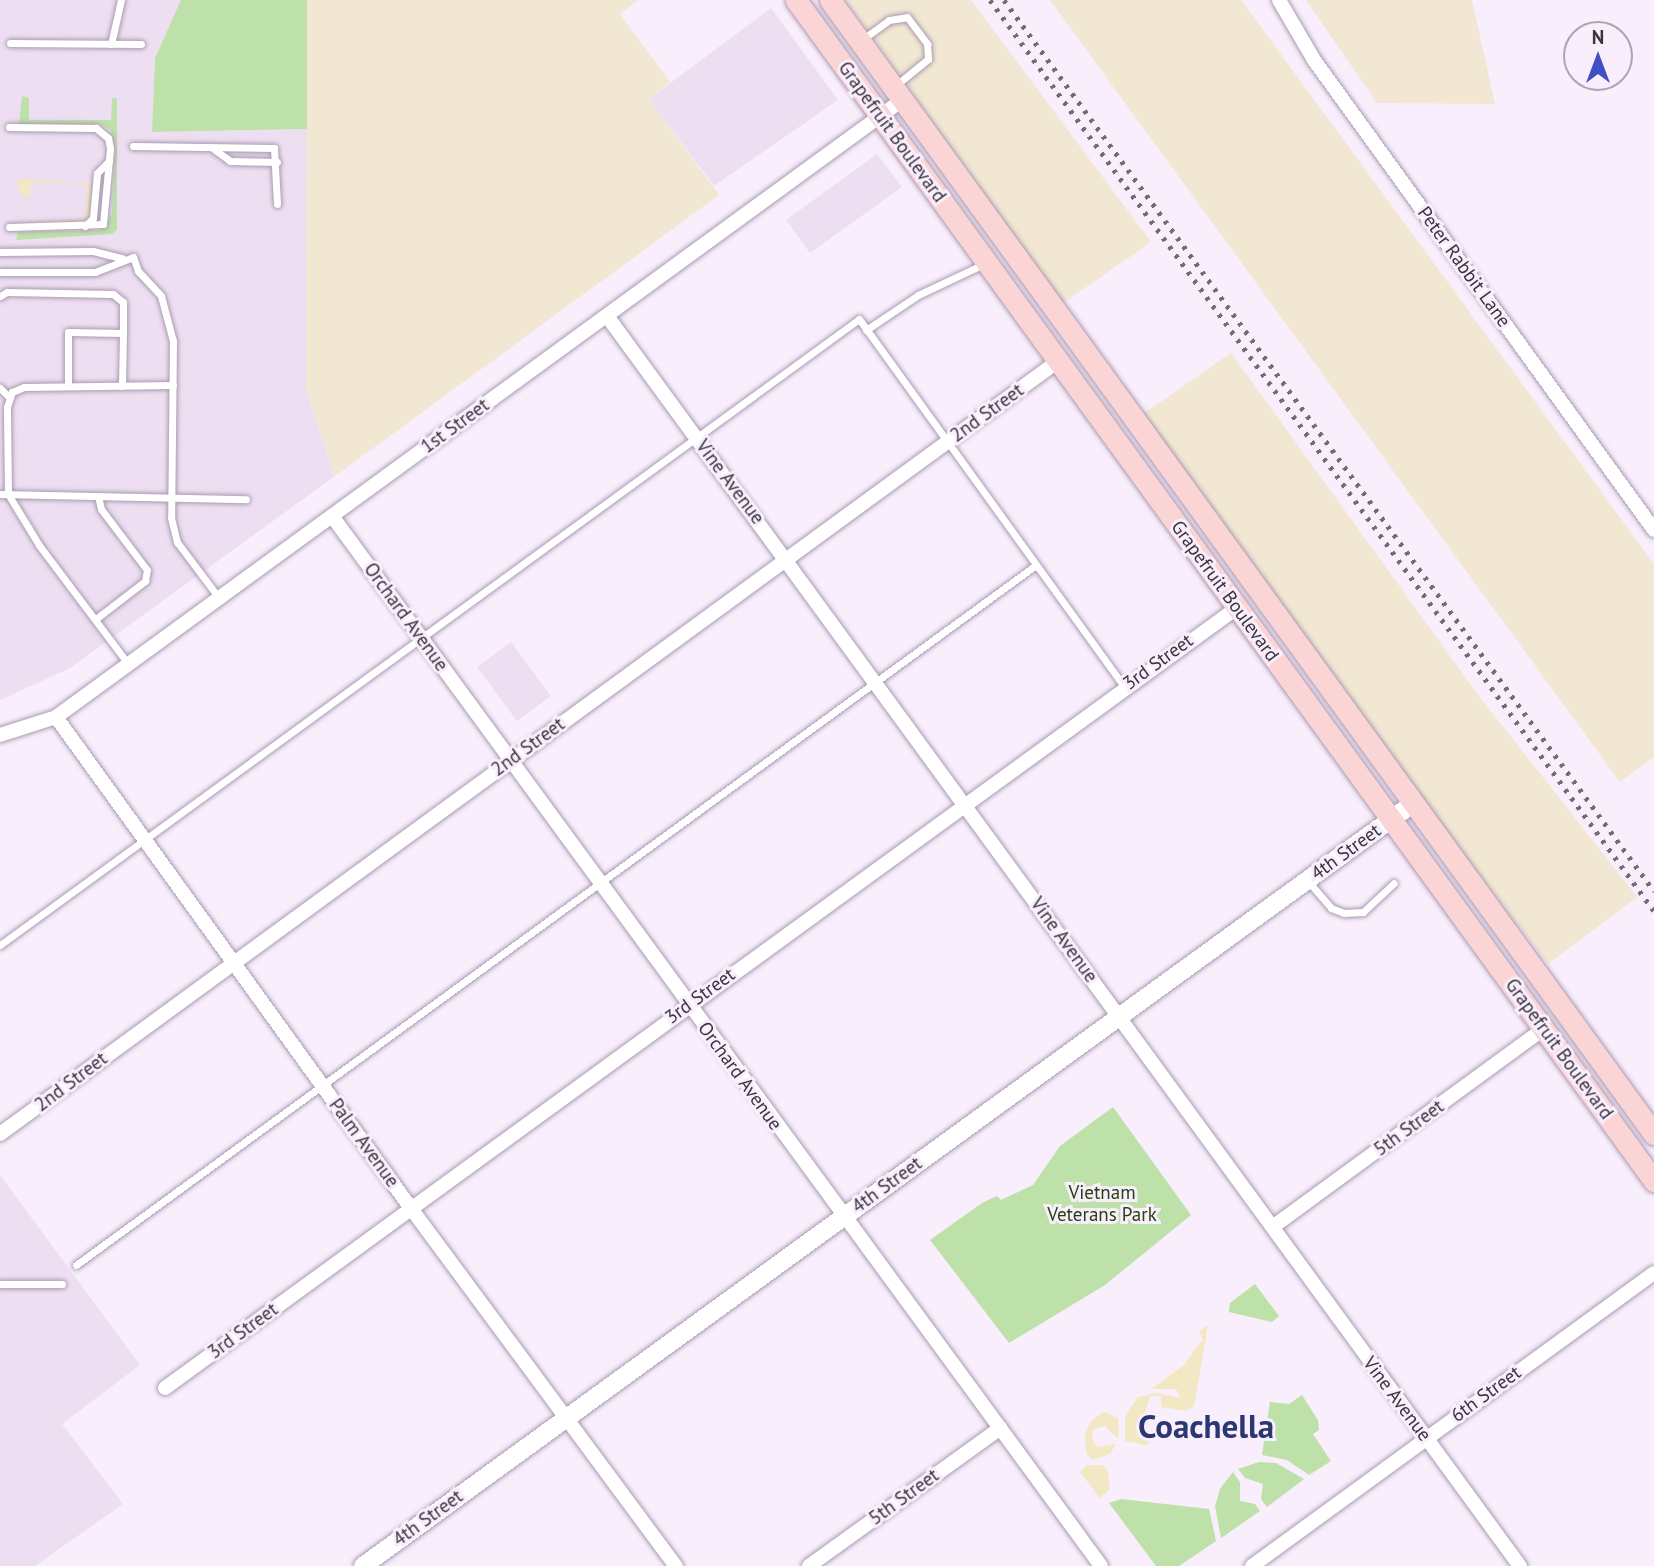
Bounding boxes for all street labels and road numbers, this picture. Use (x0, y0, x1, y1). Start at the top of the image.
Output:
street label: Grapefruit Boulevard (833, 57, 951, 207)
street label: Peter Rabbit Lane (1413, 202, 1515, 332)
street label: 2nd Street (946, 379, 1028, 447)
street label: 1st Street (417, 394, 493, 458)
street label: Vine Avenue (691, 435, 769, 529)
street label: Grapefruit Boulevard (1166, 516, 1284, 666)
street label: Orchard Avenue (359, 558, 453, 676)
street label: 3rd Street (1119, 629, 1197, 695)
street label: 2nd Street (487, 713, 569, 781)
street label: 4th Street (1307, 819, 1385, 885)
street label: Vine Avenue (1025, 893, 1103, 987)
street label: 3rd Street (661, 963, 739, 1029)
street label: Grapefruit Boulevard (1500, 974, 1618, 1124)
street label: Orchard Avenue (693, 1017, 787, 1135)
street label: 2nd Street (30, 1047, 112, 1117)
street label: Palm Avenue (324, 1094, 404, 1192)
street label: 5th Street (1370, 1095, 1448, 1161)
street label: 4th Street (848, 1152, 926, 1218)
street label: 3rd Street (204, 1298, 282, 1364)
street label: Vine Avenue (1358, 1352, 1436, 1446)
street label: 6th Street (1447, 1361, 1525, 1427)
street label: 5th Street (865, 1464, 943, 1530)
street label: 4th Street (389, 1485, 467, 1551)

